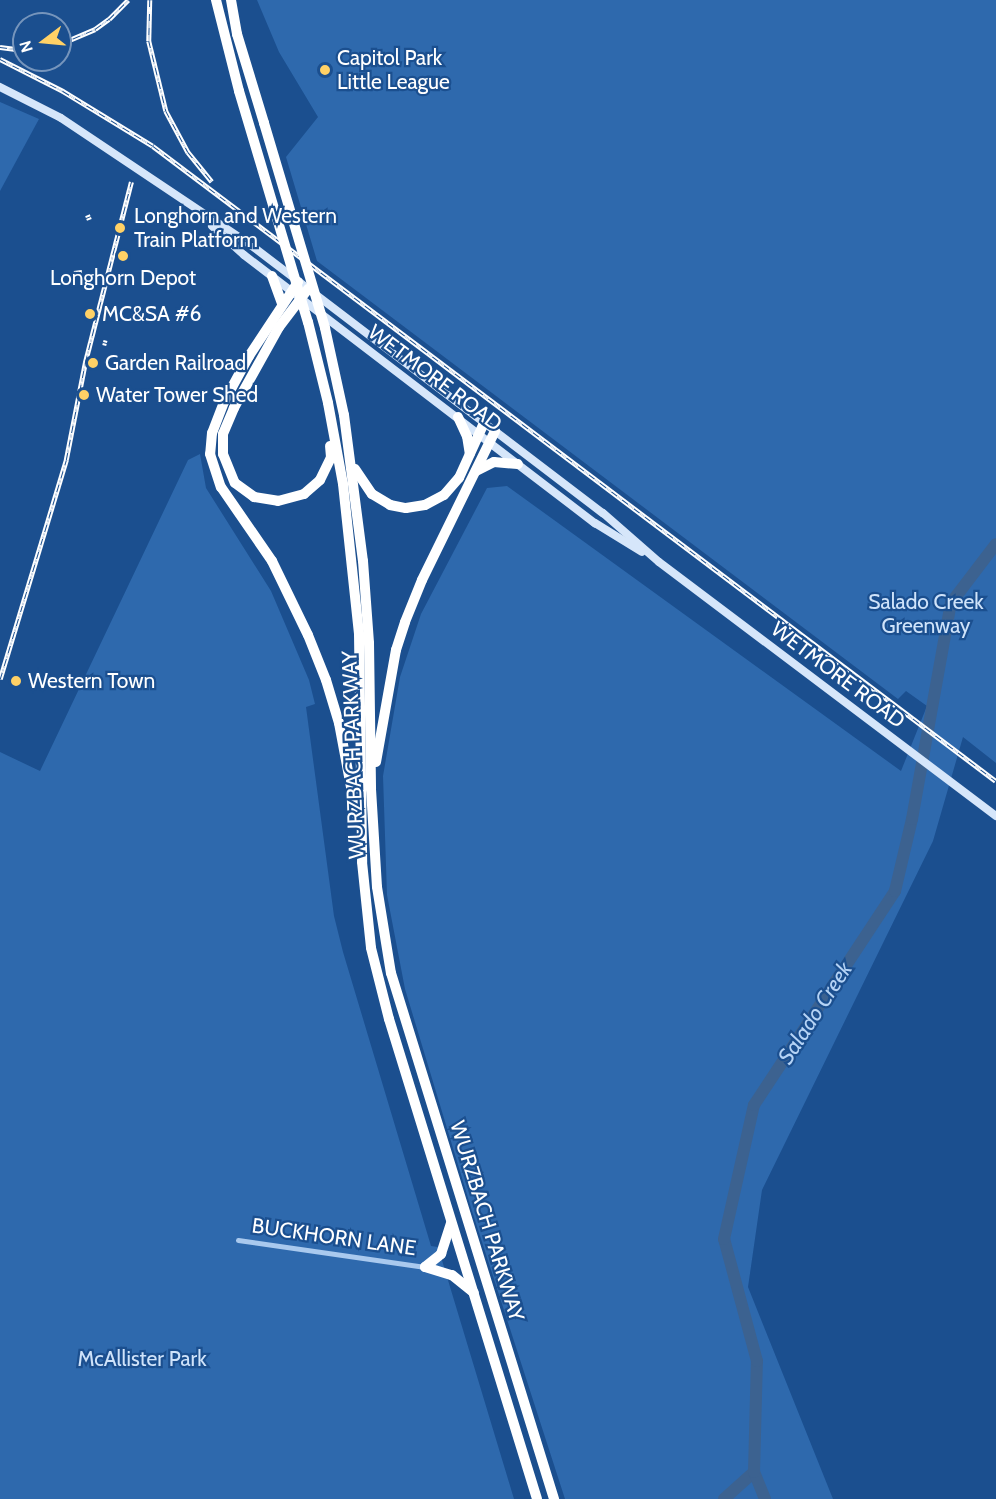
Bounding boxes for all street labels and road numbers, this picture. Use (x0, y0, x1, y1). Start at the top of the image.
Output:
street label: WETMORE ROAD (363, 319, 507, 437)
street label: WETMORE ROAD (766, 616, 910, 734)
street label: WURZBACH PARKWAY (337, 651, 369, 859)
street label: WURZBACH PARKWAY (445, 1118, 529, 1324)
street label: BUCKHORN LANE (250, 1213, 418, 1261)

